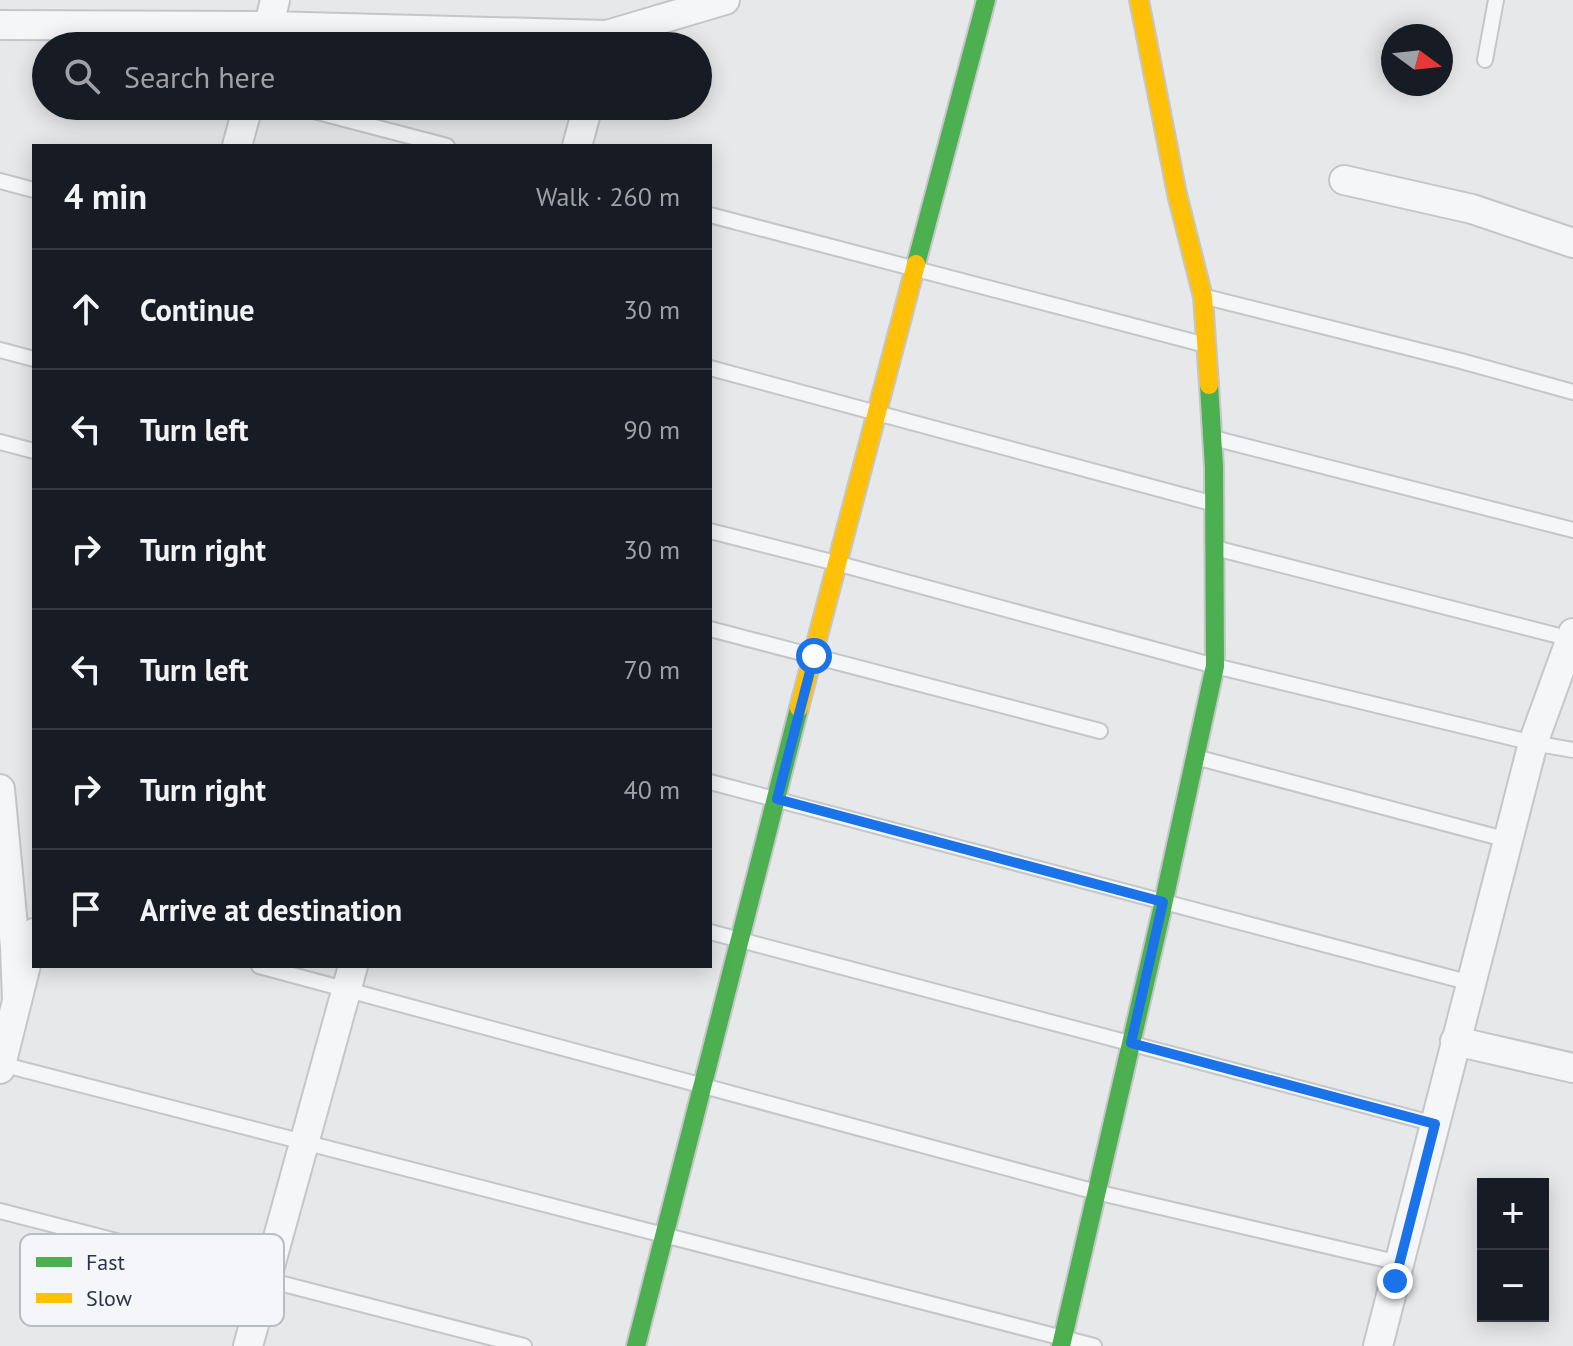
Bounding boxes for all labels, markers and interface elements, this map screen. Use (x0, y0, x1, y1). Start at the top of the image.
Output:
north arrow (1381, 24, 1453, 96)
search box (32, 32, 712, 120)
icon: search (60, 54, 104, 98)
text: Search here (124, 57, 275, 96)
text: 4 min (64, 174, 147, 218)
text: Walk · 260 m (536, 180, 680, 213)
icon: ahead (64, 287, 108, 331)
text: Continue (140, 290, 254, 329)
text: 30 m (624, 293, 680, 326)
icon: left (64, 407, 108, 451)
text: Turn left (140, 410, 248, 449)
text: 90 m (624, 413, 680, 446)
icon: right (64, 527, 108, 571)
text: Turn right (140, 530, 266, 569)
text: 30 m (624, 533, 680, 566)
route start (796, 638, 832, 674)
icon: left (64, 647, 108, 691)
text: Turn left (140, 650, 248, 689)
text: 70 m (624, 653, 680, 686)
icon: right (64, 767, 108, 811)
text: Turn right (140, 770, 266, 809)
text: 40 m (624, 773, 680, 806)
icon: arrive (64, 887, 108, 931)
text: Arrive at destination (140, 890, 402, 929)
map controls (1477, 1178, 1549, 1322)
button: + (1477, 1178, 1549, 1250)
legend (20, 1234, 284, 1326)
text: Fast (86, 1248, 126, 1276)
button: − (1477, 1250, 1549, 1322)
route end (1377, 1263, 1413, 1299)
text: Slow (86, 1284, 132, 1312)

